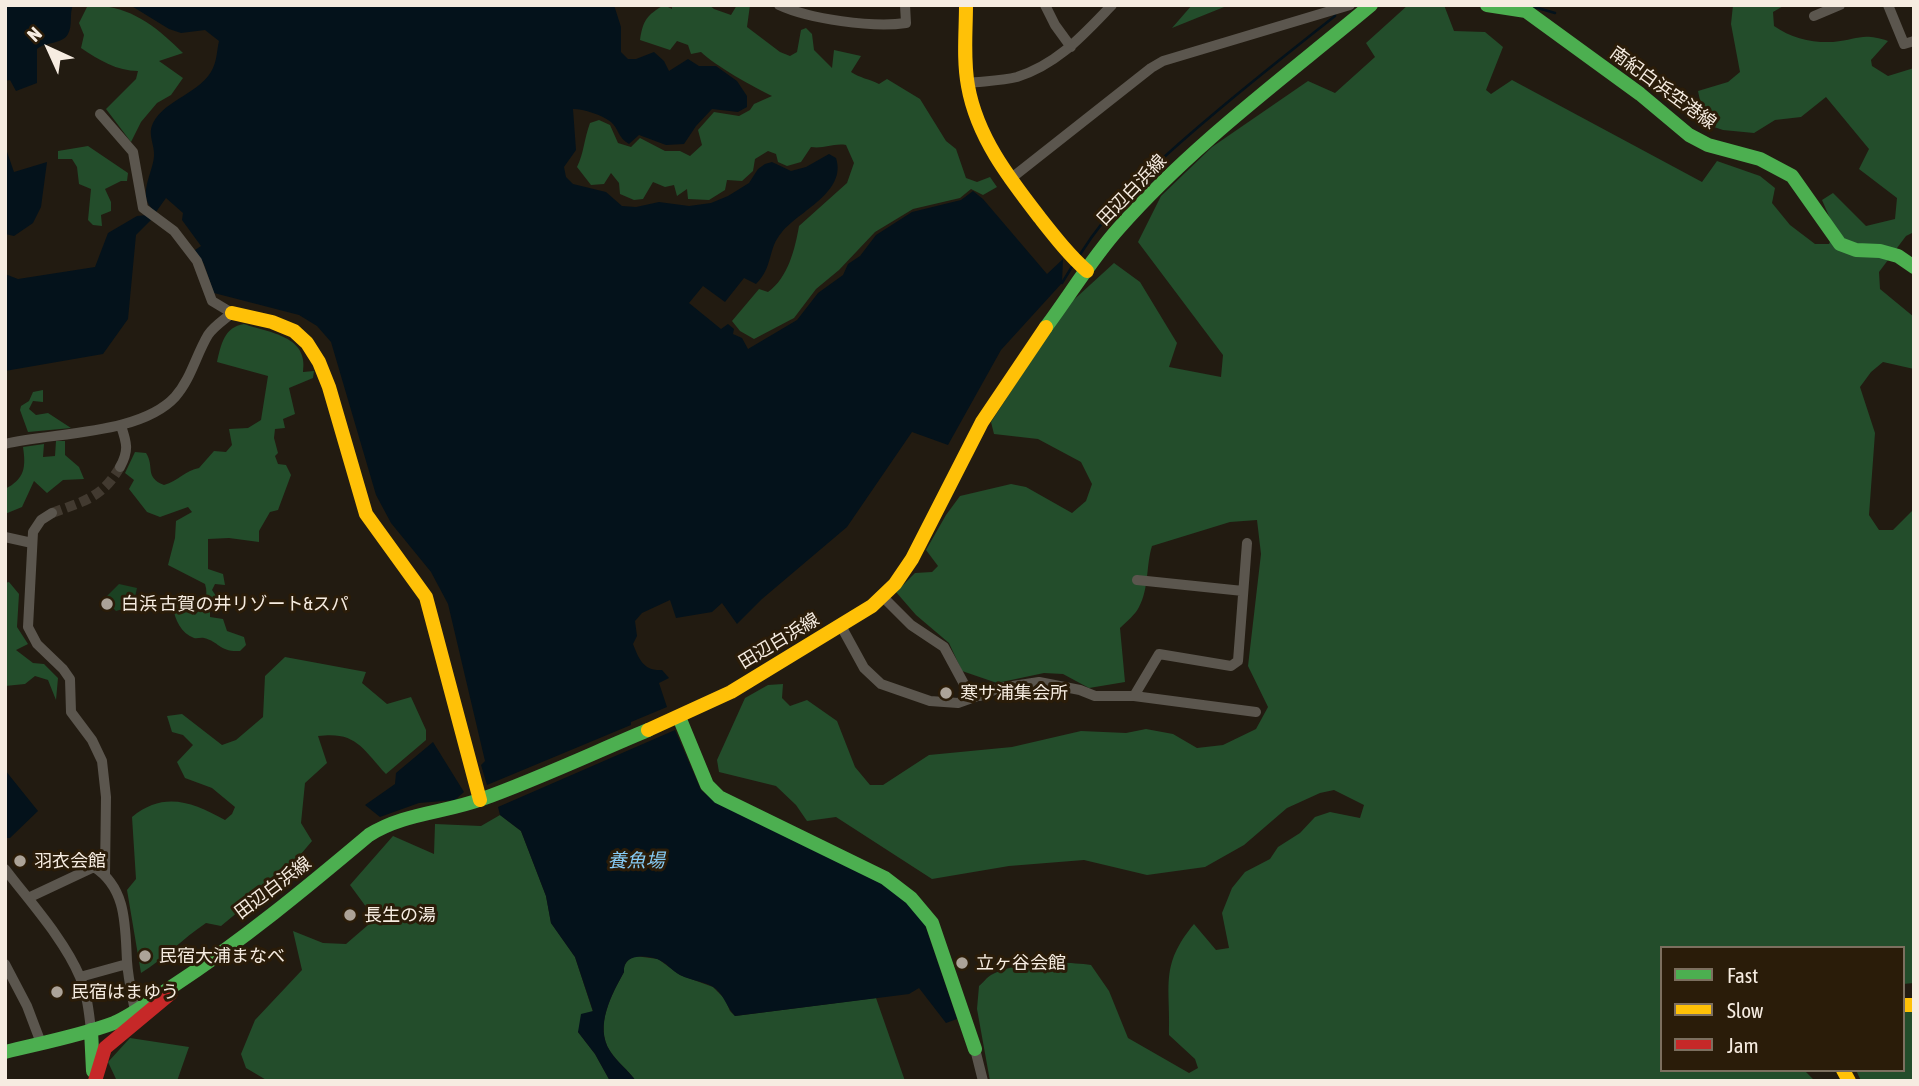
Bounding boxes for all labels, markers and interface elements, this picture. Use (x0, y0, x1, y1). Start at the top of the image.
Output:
north arrow (14, 14, 84, 84)
text: N (22, 22, 46, 46)
street label: 南紀白浜空港線 (1606, 42, 1720, 134)
street label: 田辺白浜線 (1093, 150, 1171, 230)
place label: 白浜 古賀の井リゾート&スパ (121, 593, 349, 615)
marker: 白浜 古賀の井リゾート&スパ (99, 596, 115, 612)
street label: 田辺白浜線 (735, 609, 823, 673)
place label: 寒サ浦集会所 (960, 682, 1068, 704)
marker: 寒サ浦集会所 (938, 685, 954, 701)
place label: 羽衣会館 (34, 850, 106, 872)
water label: 養魚場 (608, 850, 664, 872)
street label: 田辺白浜線 (231, 852, 315, 924)
marker: 羽衣会館 (12, 853, 28, 869)
place label: 長生の湯 (364, 904, 436, 926)
marker: 長生の湯 (342, 907, 358, 923)
place label: 民宿大浦まなべ (159, 945, 285, 967)
legend (1660, 946, 1905, 1072)
marker: 民宿大浦まなべ (137, 948, 153, 964)
place label: 立ヶ谷会館 (976, 952, 1066, 974)
marker: 立ヶ谷会館 (954, 955, 970, 971)
text: Fast (1727, 963, 1758, 987)
place label: 民宿はまゆう (71, 981, 179, 1003)
marker: 民宿はまゆう (49, 984, 65, 1000)
text: Slow (1727, 998, 1763, 1022)
text: Jam (1727, 1033, 1759, 1057)

